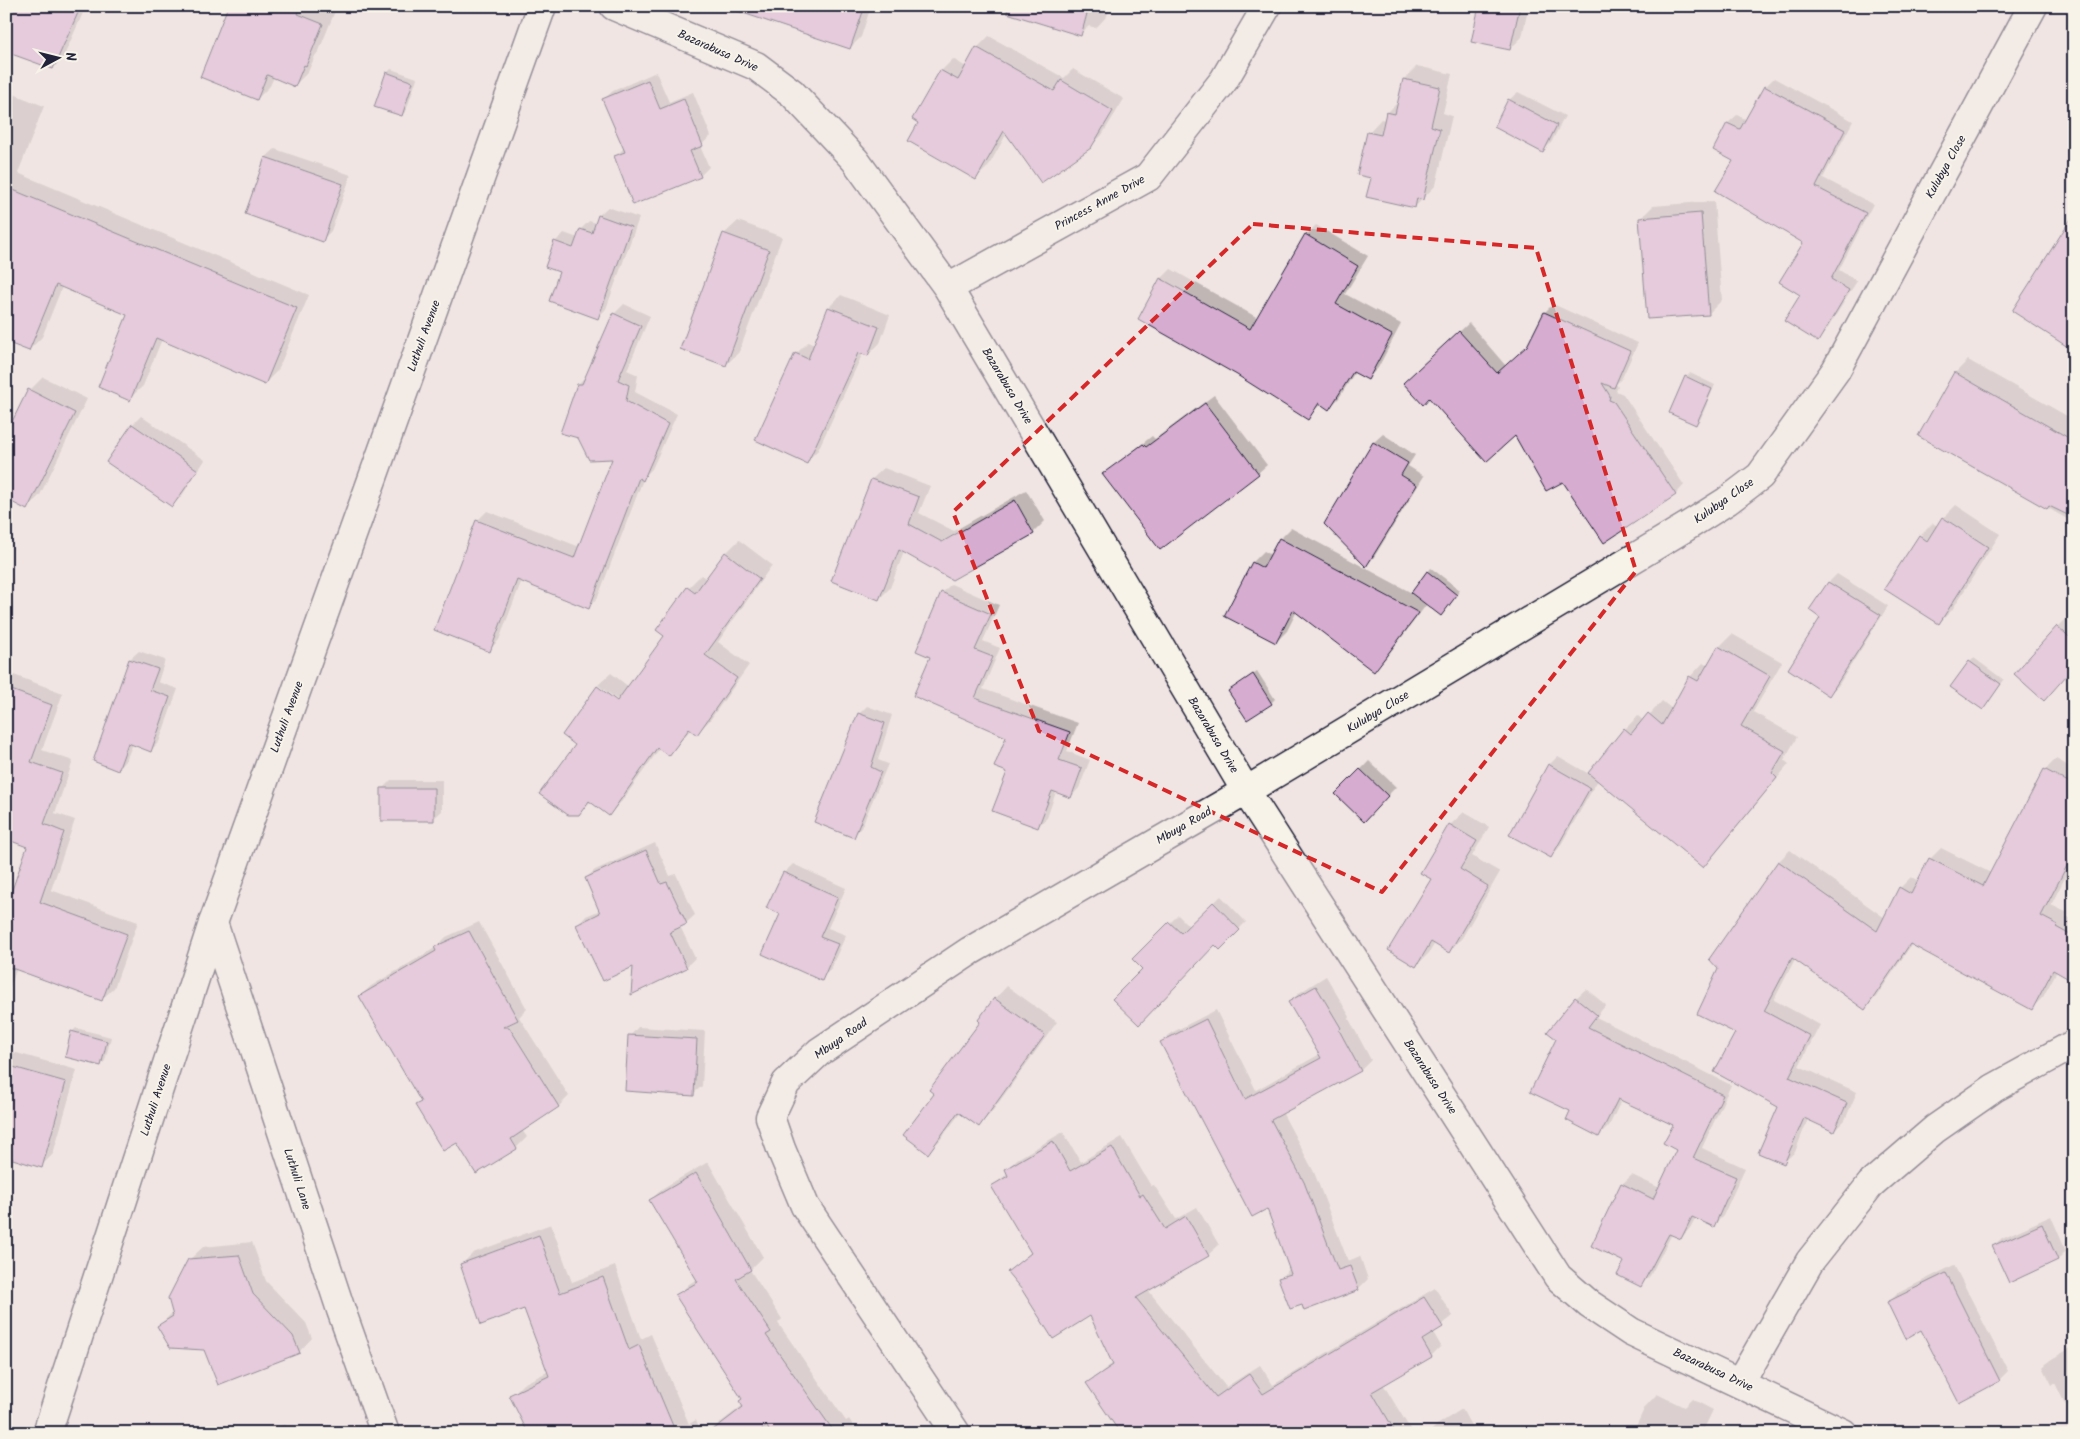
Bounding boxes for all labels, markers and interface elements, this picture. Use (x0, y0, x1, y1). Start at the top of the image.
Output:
street label: Bazarabusa Drive (675, 25, 762, 78)
north arrow (32, 32, 82, 82)
text: N (58, 51, 81, 62)
street label: Kulubya Close (1921, 131, 1972, 202)
street label: Princess Anne Drive (1051, 170, 1149, 236)
street label: Luthuli Avenue (402, 297, 446, 375)
street label: Bazarabusa Drive (977, 344, 1038, 428)
street label: Kulubya Close (1690, 473, 1759, 529)
street label: Luthuli Avenue (265, 678, 309, 756)
street label: Kulubya Close (1343, 686, 1413, 738)
street label: Bazarabusa Drive (1183, 693, 1244, 777)
street label: Mbuya Road (1153, 802, 1216, 850)
street label: Mbuya Road (810, 1013, 873, 1064)
street label: Bazarabusa Drive (1398, 1036, 1462, 1119)
street label: Luthuli Avenue (135, 1061, 177, 1139)
street label: Luthuli Lane (278, 1146, 316, 1213)
street label: Bazarabusa Drive (1670, 1343, 1757, 1397)

